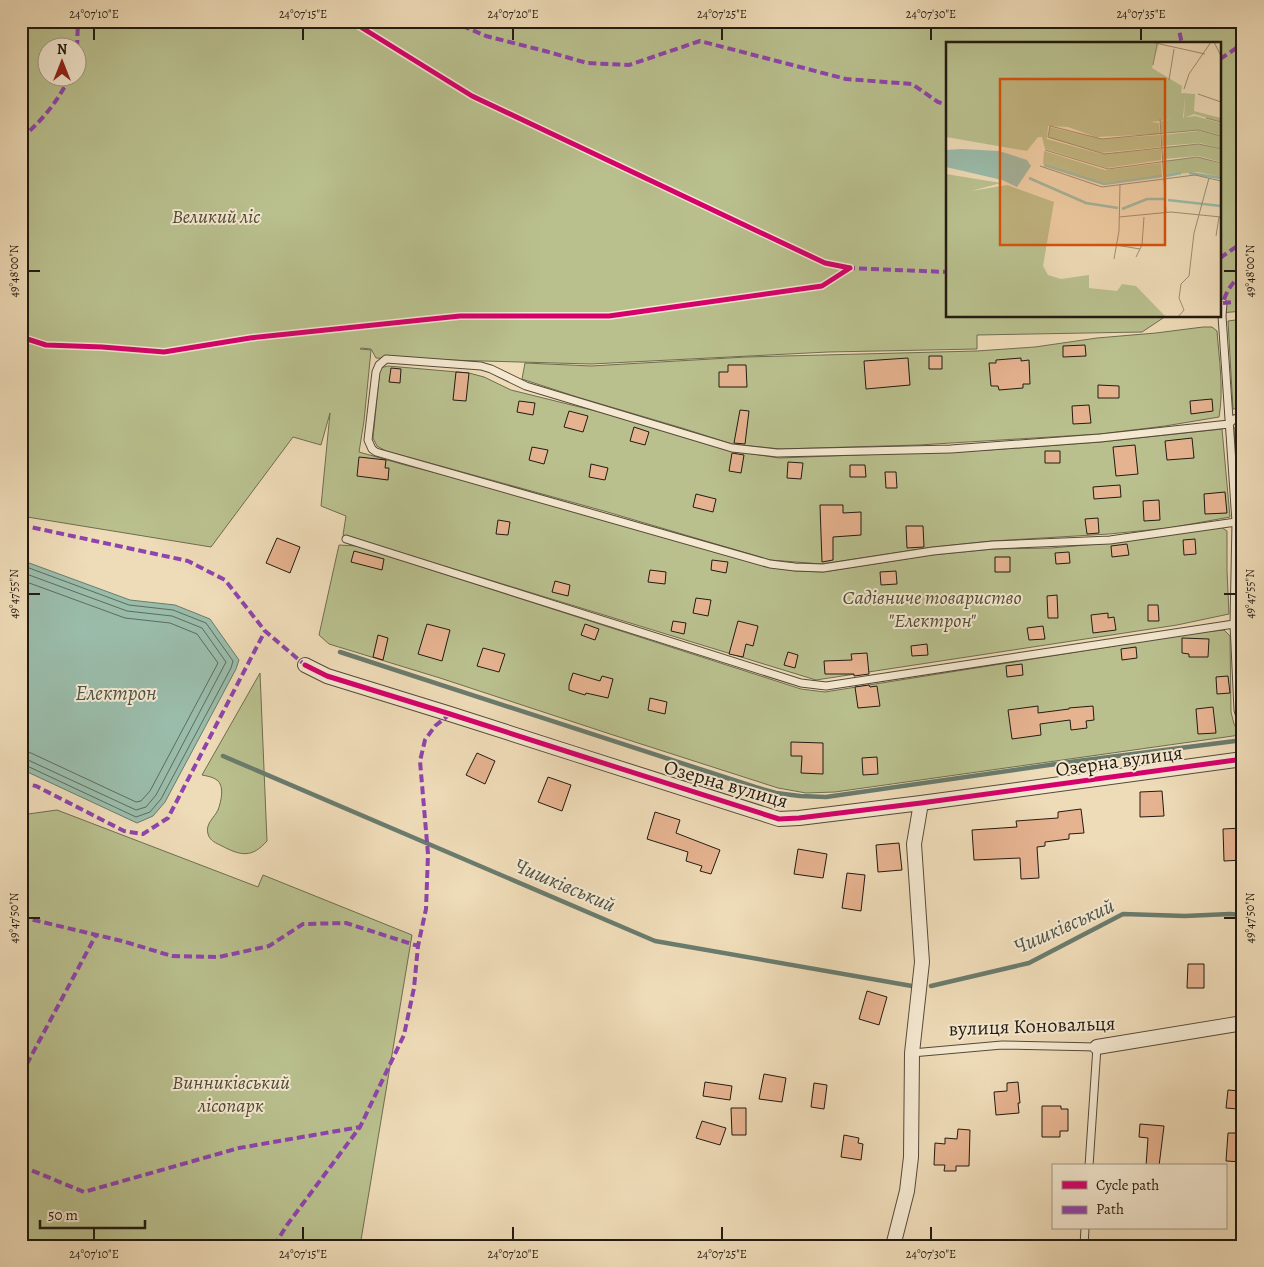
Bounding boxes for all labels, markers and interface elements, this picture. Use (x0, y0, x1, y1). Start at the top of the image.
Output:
text: 24°07'10"E (69, 6, 119, 22)
text: 24°07'15"E (279, 6, 327, 22)
text: 24°07'20"E (487, 6, 539, 22)
text: 24°07'25"E (697, 6, 747, 22)
text: 24°07'30"E (906, 6, 956, 22)
text: 24°07'35"E (1116, 6, 1166, 22)
north arrow (38, 38, 88, 88)
text: N (57, 40, 67, 59)
inset map (946, 42, 1222, 318)
park label: Великий ліс (172, 203, 260, 230)
text: 49°48'00"N (6, 244, 22, 297)
text: 49°48'00"N (1242, 244, 1258, 297)
text: 49°47'55"N (6, 569, 22, 619)
text: 49°47'55"N (1242, 569, 1258, 619)
park label: Садівниче товариство "Електрон" (842, 584, 1022, 634)
water label: Електрон (75, 679, 157, 707)
street label: Озерна вулиця (1054, 739, 1184, 783)
street label: Озерна вулиця (661, 753, 791, 815)
water label: Чишківський (510, 851, 620, 919)
water label: Чишківський (1009, 891, 1119, 961)
text: 49°47'50"N (6, 892, 22, 943)
text: 49°47'50"N (1242, 892, 1258, 943)
street label: вулиця Коновальця (948, 1010, 1116, 1042)
park label: Винниківський лісопарк (172, 1069, 290, 1119)
legend (1052, 1164, 1226, 1230)
text: Cycle path (1096, 1175, 1159, 1195)
scale bar (40, 1197, 145, 1229)
text: Path (1096, 1199, 1124, 1219)
text: 50 m (48, 1205, 78, 1225)
text: 24°07'10"E (69, 1246, 119, 1262)
text: 24°07'15"E (279, 1246, 327, 1262)
text: 24°07'20"E (487, 1246, 539, 1262)
text: 24°07'25"E (697, 1246, 747, 1262)
text: 24°07'30"E (906, 1246, 956, 1262)

